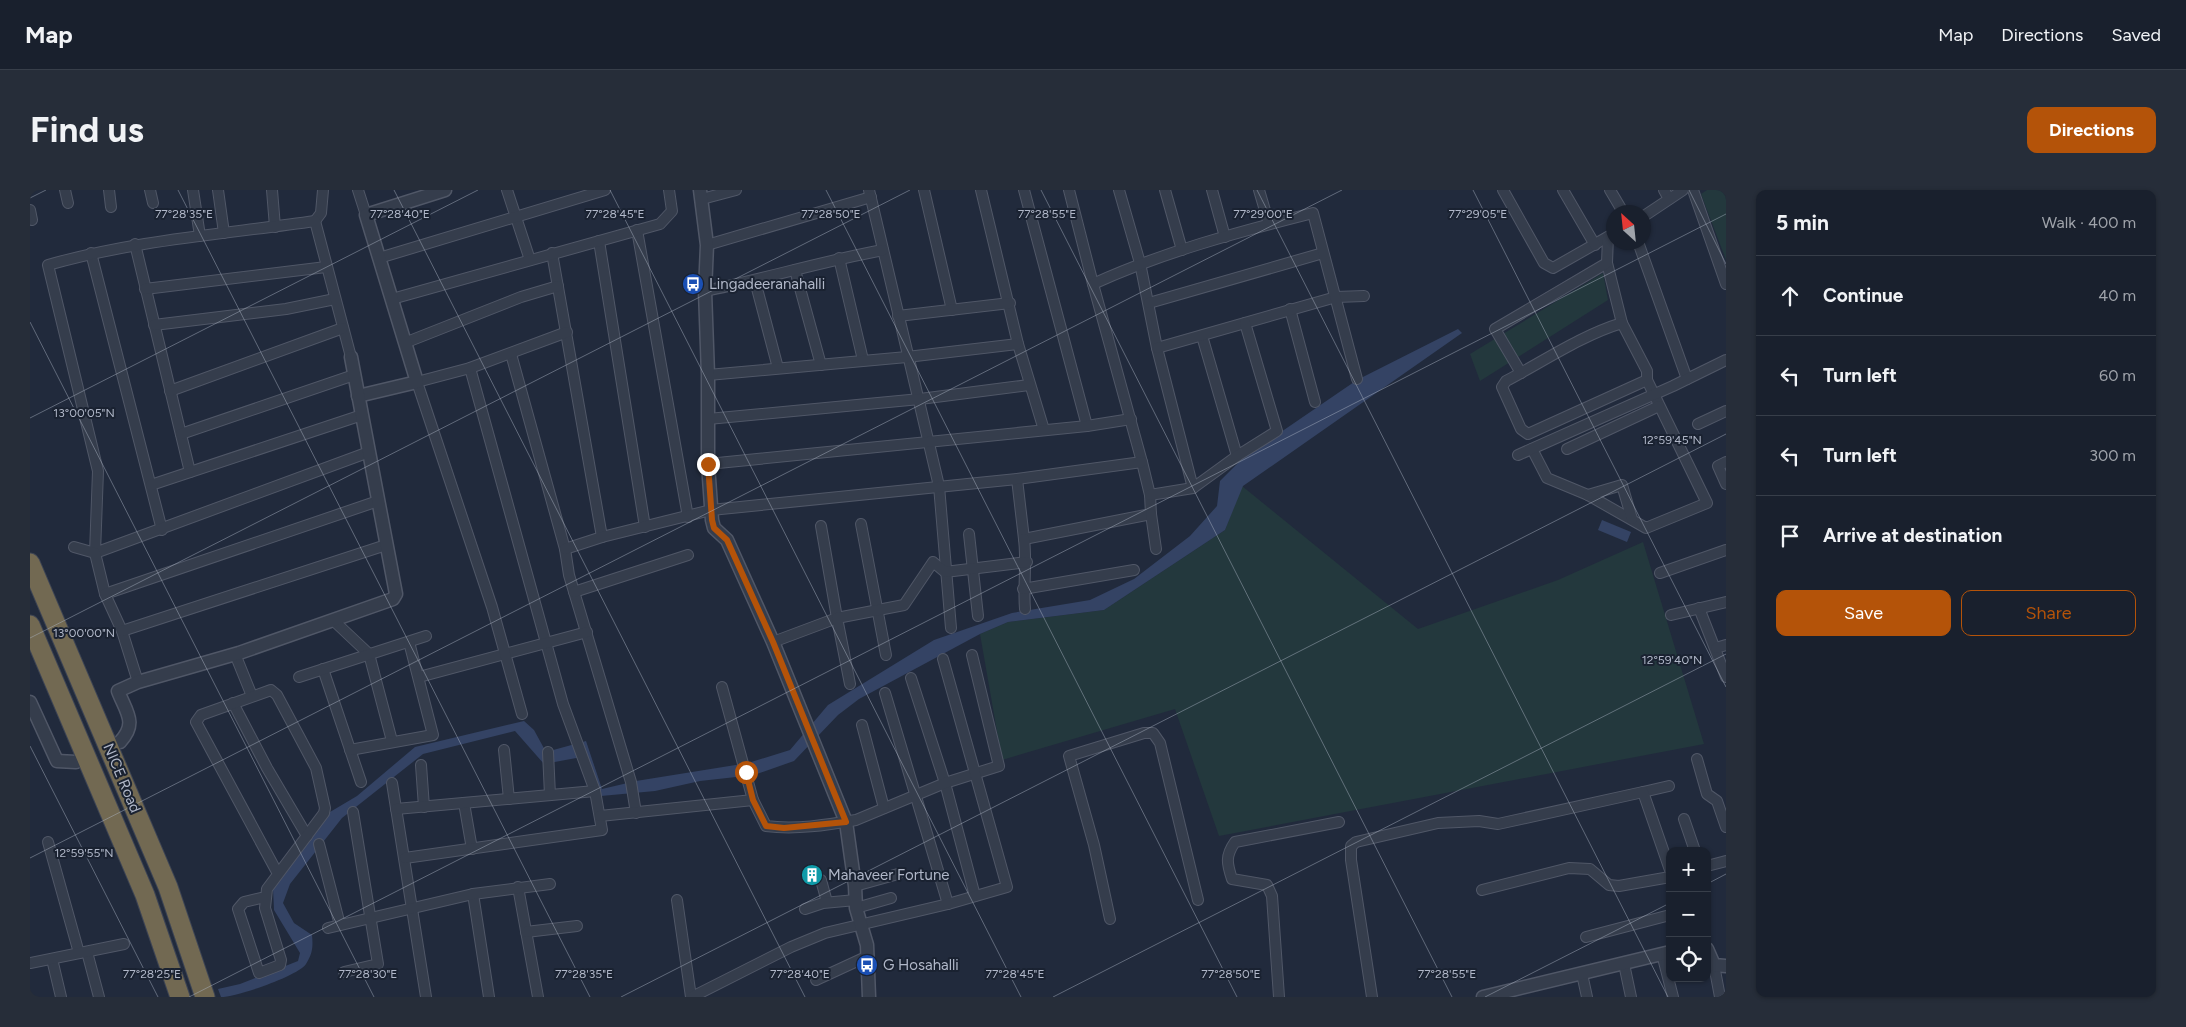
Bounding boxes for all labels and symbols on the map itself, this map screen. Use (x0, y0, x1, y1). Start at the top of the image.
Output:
north arrow (1606, 205, 1651, 250)
text: 77°28'35"E (155, 207, 213, 221)
text: 77°28'40"E (370, 207, 430, 221)
text: 77°28'45"E (585, 207, 645, 221)
text: 77°28'50"E (801, 207, 861, 221)
text: 77°28'55"E (1018, 207, 1076, 221)
text: 77°29'00"E (1233, 207, 1293, 221)
text: 77°29'05"E (1449, 207, 1507, 221)
bus stop icon: Lingadeeranahalli (681, 272, 705, 296)
place label: Lingadeeranahalli (709, 275, 825, 293)
text: 13°00'05"N (53, 406, 115, 420)
text: 12°59'45"N (1642, 433, 1702, 447)
route end (697, 453, 720, 476)
text: 13°00'00"N (53, 626, 115, 640)
text: 12°59'40"N (1642, 653, 1702, 667)
street label: NICE Road (99, 741, 145, 815)
route start (735, 761, 758, 784)
text: 12°59'55"N (54, 846, 114, 860)
building icon: Mahaveer Fortune (800, 863, 824, 887)
place label: Mahaveer Fortune (828, 866, 949, 884)
bus stop icon: G Hosahalli (855, 953, 879, 977)
place label: G Hosahalli (883, 956, 959, 974)
text: 77°28'25"E (123, 967, 181, 981)
text: 77°28'30"E (339, 967, 397, 981)
text: 77°28'35"E (555, 967, 613, 981)
text: 77°28'40"E (770, 967, 830, 981)
text: 77°28'45"E (985, 967, 1045, 981)
text: 77°28'50"E (1201, 967, 1261, 981)
text: 77°28'55"E (1418, 967, 1476, 981)

